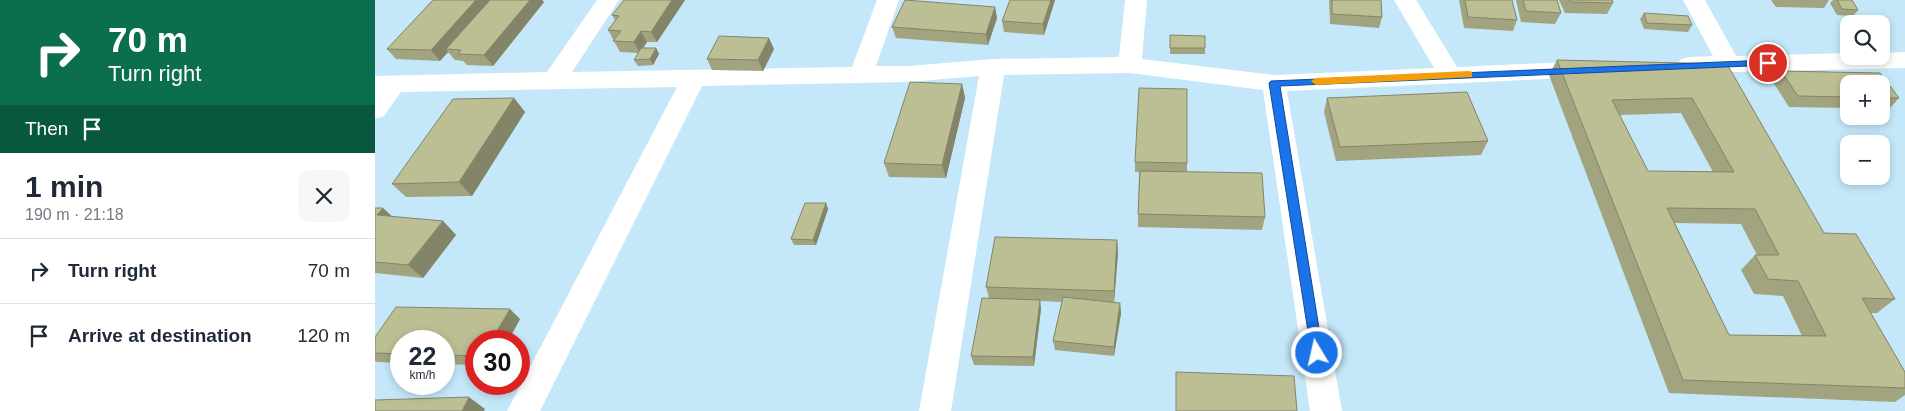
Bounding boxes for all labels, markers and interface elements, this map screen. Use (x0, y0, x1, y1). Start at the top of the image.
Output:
map controls (1840, 15, 1890, 185)
button: search (1840, 15, 1890, 65)
icon: right (25, 20, 90, 85)
text: 70 m (108, 20, 188, 59)
pin (1747, 42, 1789, 84)
icon: arrive (1754, 49, 1782, 77)
text: Turn right (108, 61, 201, 86)
button: + (1840, 75, 1890, 125)
icon: arrive (78, 115, 106, 143)
text: Then (25, 118, 68, 139)
button: − (1840, 135, 1890, 185)
text: 1 min (25, 170, 103, 203)
button: close (298, 170, 350, 222)
text: 190 m · 21:18 (25, 206, 124, 223)
icon: right (25, 257, 53, 285)
text: Turn right (68, 260, 156, 281)
text: 70 m (308, 260, 350, 281)
icon: arrive (25, 322, 53, 350)
text: Arrive at destination (68, 325, 252, 346)
text: 120 m (297, 325, 350, 346)
position arrow (1290, 326, 1342, 378)
speed limit sign: 30 (465, 330, 530, 395)
text: 22 (409, 342, 436, 370)
text: km/h (409, 368, 436, 382)

